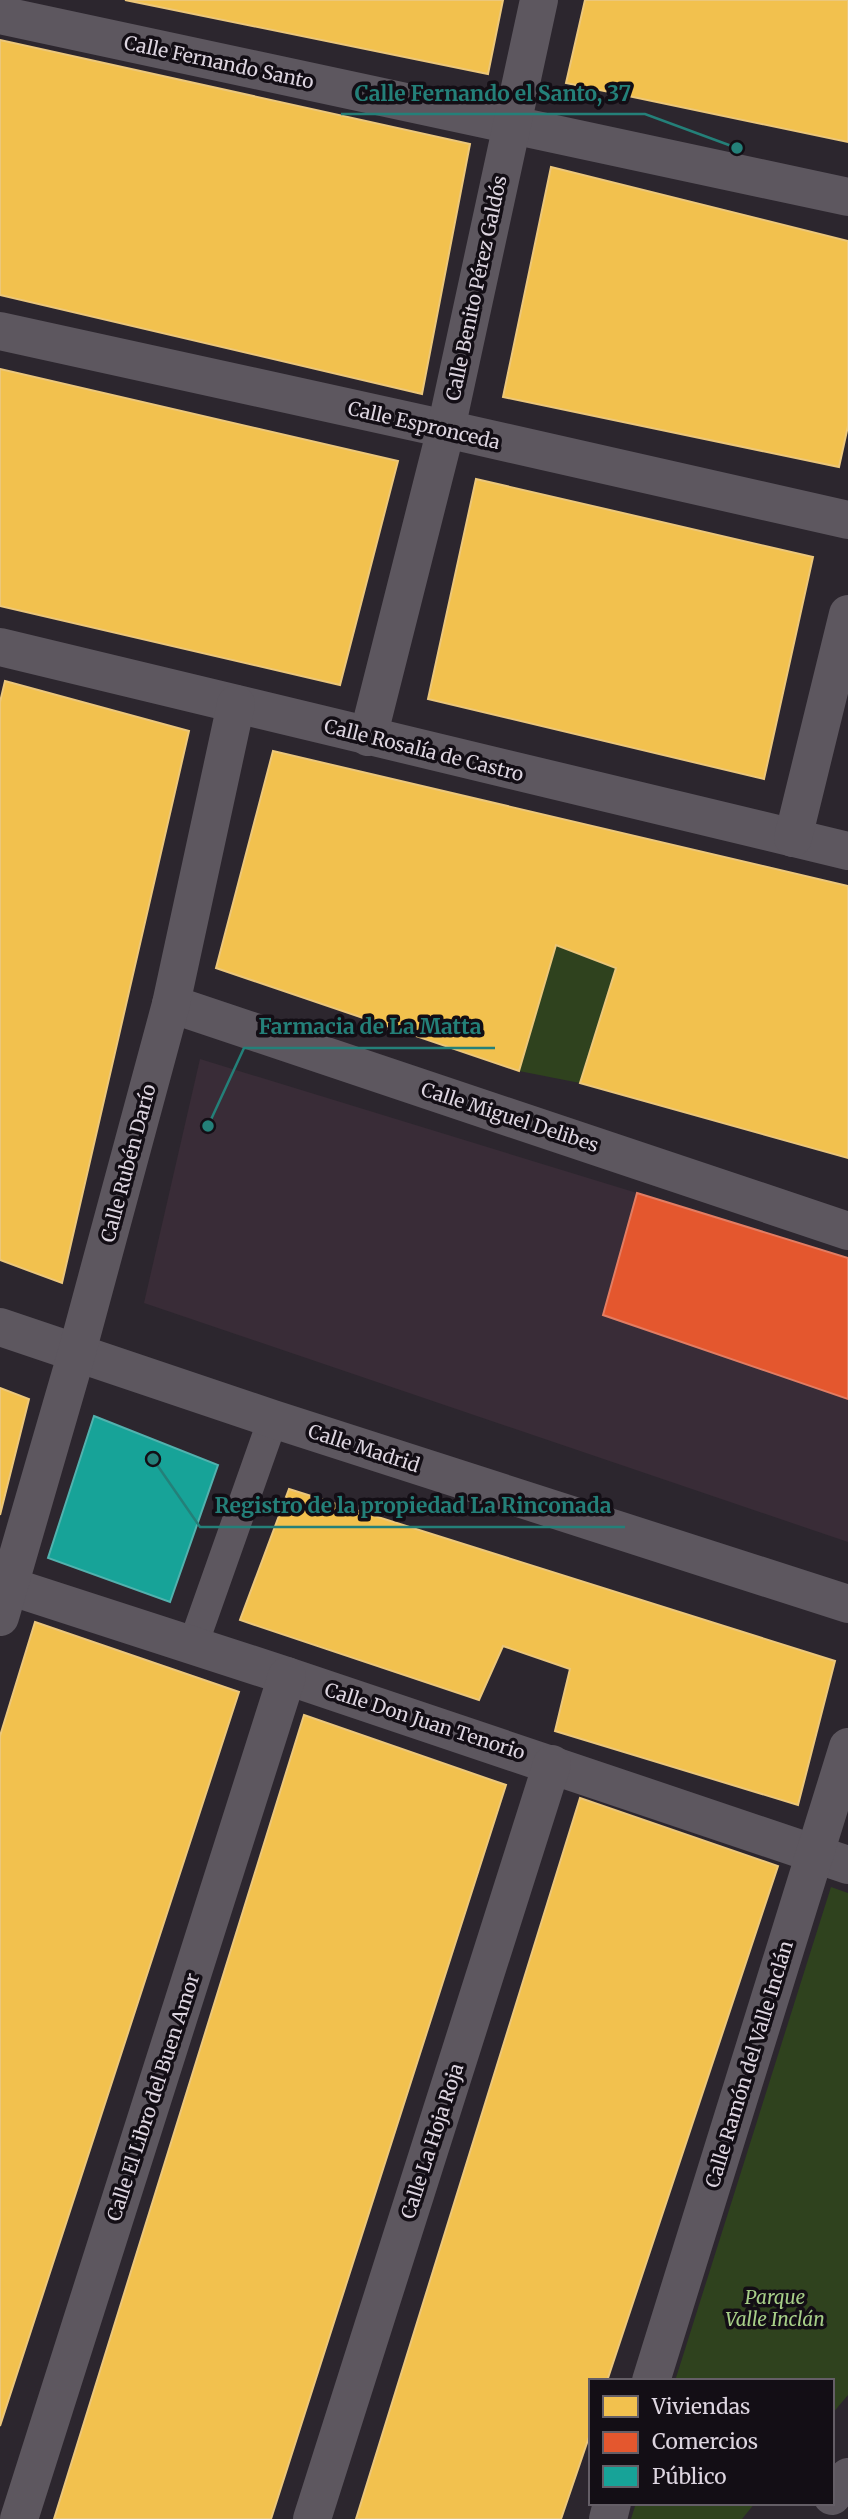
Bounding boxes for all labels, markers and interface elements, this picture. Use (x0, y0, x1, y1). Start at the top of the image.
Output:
street label: Calle Fernando Santo (122, 30, 316, 94)
callout: Calle Fernando el Santo, 37 (341, 72, 645, 114)
text: Calle Fernando el Santo, 37 (355, 80, 631, 107)
street label: Calle Benito Pérez Galdós (440, 173, 512, 403)
street label: Calle Espronceda (346, 396, 502, 454)
street label: Calle Rosalía de Castro (322, 714, 526, 786)
callout: Farmacia de La Matta (244, 1006, 495, 1048)
text: Farmacia de La Matta (259, 1013, 482, 1040)
street label: Calle Miguel Delibes (418, 1077, 602, 1157)
street label: Calle Rubén Darío (95, 1081, 161, 1245)
street label: Calle Madrid (305, 1419, 423, 1477)
callout: Registro de la propiedad La Rinconada (200, 1485, 625, 1527)
text: Registro de la propiedad La Rinconada (214, 1492, 612, 1519)
street label: Calle Don Juan Tenorio (322, 1677, 528, 1765)
street label: Calle Ramón del Valle Inclán (700, 1937, 798, 2190)
street label: Calle El Libro del Buen Amor (102, 1970, 205, 2224)
street label: Calle La Hoja Roja (396, 2060, 468, 2222)
park label: Parque Valle Inclán (725, 2285, 825, 2331)
legend (589, 2379, 834, 2505)
text: Viviendas (651, 2393, 750, 2420)
text: Comercios (652, 2428, 758, 2455)
text: Público (652, 2463, 727, 2490)

